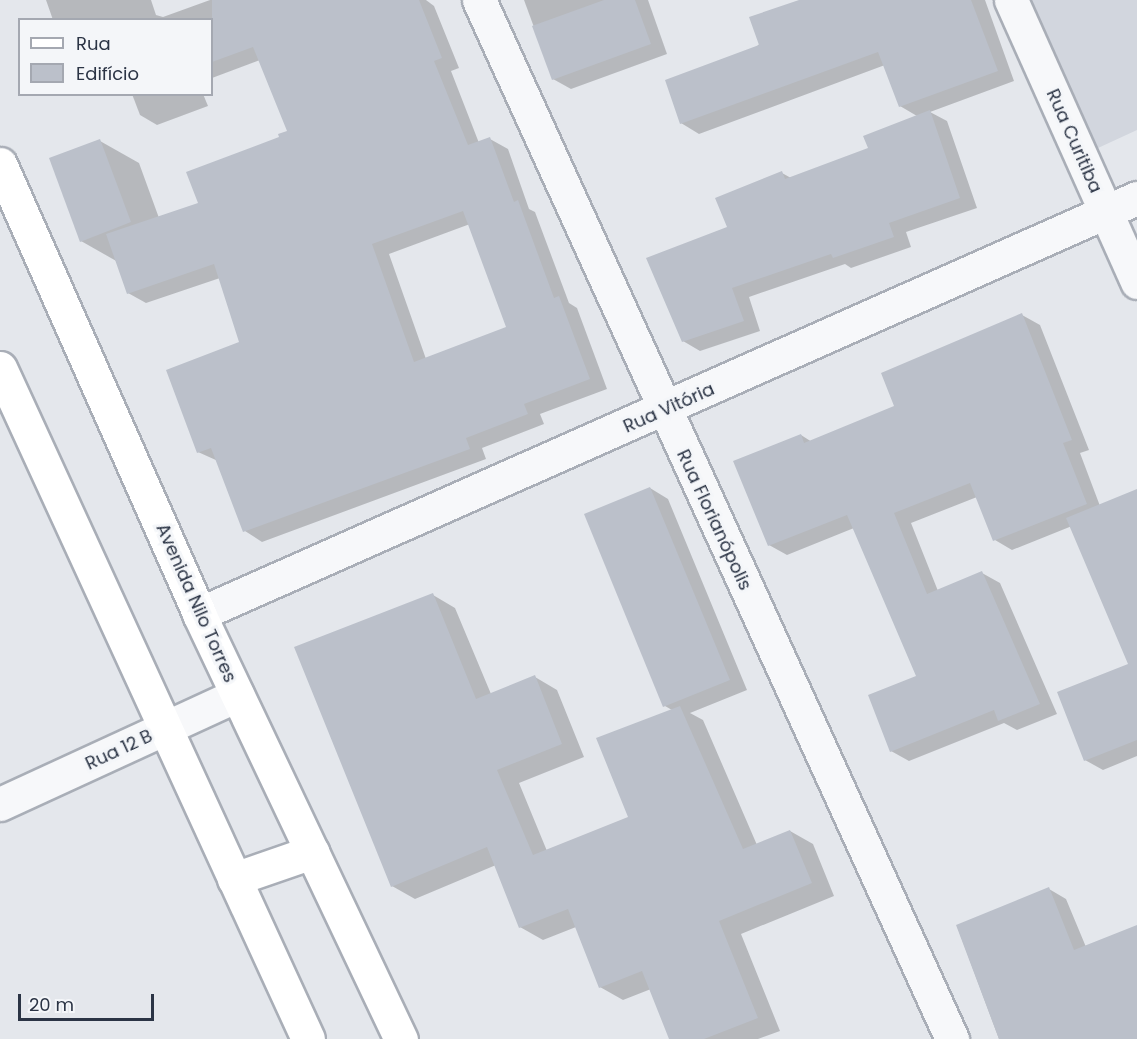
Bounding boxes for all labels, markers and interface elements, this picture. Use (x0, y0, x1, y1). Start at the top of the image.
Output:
legend (18, 18, 213, 96)
text: Rua (76, 31, 111, 56)
text: Edifício (76, 61, 139, 86)
street label: Rua Curitiba (1041, 86, 1107, 196)
street label: Rua Vitória (620, 378, 718, 438)
street label: Rua Florianópolis (672, 446, 756, 594)
street label: Avenida Nilo Torres (151, 520, 241, 686)
street label: Rua 12 B (82, 725, 156, 775)
scale bar (21, 982, 158, 1020)
text: 20 m (29, 992, 74, 1017)

